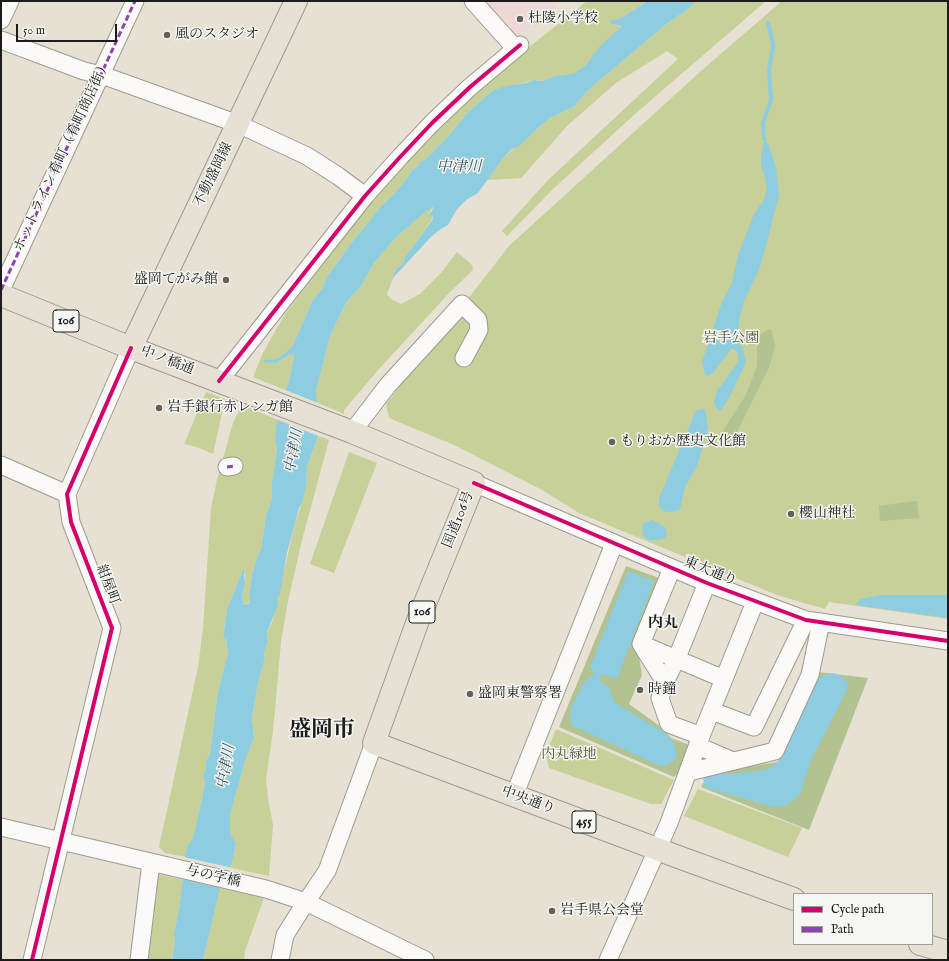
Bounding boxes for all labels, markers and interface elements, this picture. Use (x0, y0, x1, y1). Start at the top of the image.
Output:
place label: 杜陵小学校 (528, 11, 598, 27)
marker: 杜陵小学校 (515, 14, 525, 24)
scale bar (18, 16, 119, 42)
text: 50 m (23, 23, 45, 38)
place label: 風のスタジオ (175, 27, 259, 43)
marker: 風のスタジオ (162, 30, 172, 40)
street label: ホットライン肴町（肴町商店街） (11, 57, 115, 255)
street label: 不動盛岡線 (191, 140, 237, 210)
water label: 中津川 (437, 159, 481, 177)
place label: 盛岡てがみ館 (134, 272, 218, 288)
marker: 盛岡てがみ館 (221, 275, 231, 285)
road number: 106 (53, 310, 79, 332)
park label: 岩手公園 (703, 331, 759, 347)
street label: 中ノ橋通 (138, 343, 196, 379)
place label: 岩手銀行赤レンガ館 (167, 400, 293, 416)
marker: 岩手銀行赤レンガ館 (154, 403, 164, 413)
water label: 中津川 (282, 427, 308, 475)
place label: もりおか歴史文化館 (620, 434, 746, 450)
marker: もりおか歴史文化館 (607, 437, 617, 447)
street label: 国道106号 (440, 489, 478, 551)
place label: 櫻山神社 (799, 506, 855, 522)
marker: 櫻山神社 (786, 509, 796, 519)
street label: 東大通り (681, 554, 739, 590)
street label: 紺屋町 (92, 562, 122, 608)
road number: 106 (409, 601, 435, 623)
district label: 内丸 (648, 615, 678, 633)
place label: 時鐘 (648, 682, 676, 698)
marker: 時鐘 (635, 685, 645, 695)
place label: 盛岡東警察署 (478, 686, 562, 702)
marker: 盛岡東警察署 (465, 689, 475, 699)
district label: 盛岡市 (289, 718, 355, 744)
water label: 中津川 (214, 743, 240, 791)
park label: 内丸緑地 (541, 747, 597, 763)
street label: 中央通り (499, 784, 557, 818)
road number: 455 (572, 811, 596, 833)
street label: 与の字橋 (184, 863, 242, 891)
legend (793, 893, 933, 945)
text: Cycle path (831, 902, 884, 917)
place label: 岩手県公会堂 (560, 903, 644, 919)
marker: 岩手県公会堂 (547, 906, 557, 916)
text: Path (831, 922, 854, 937)

